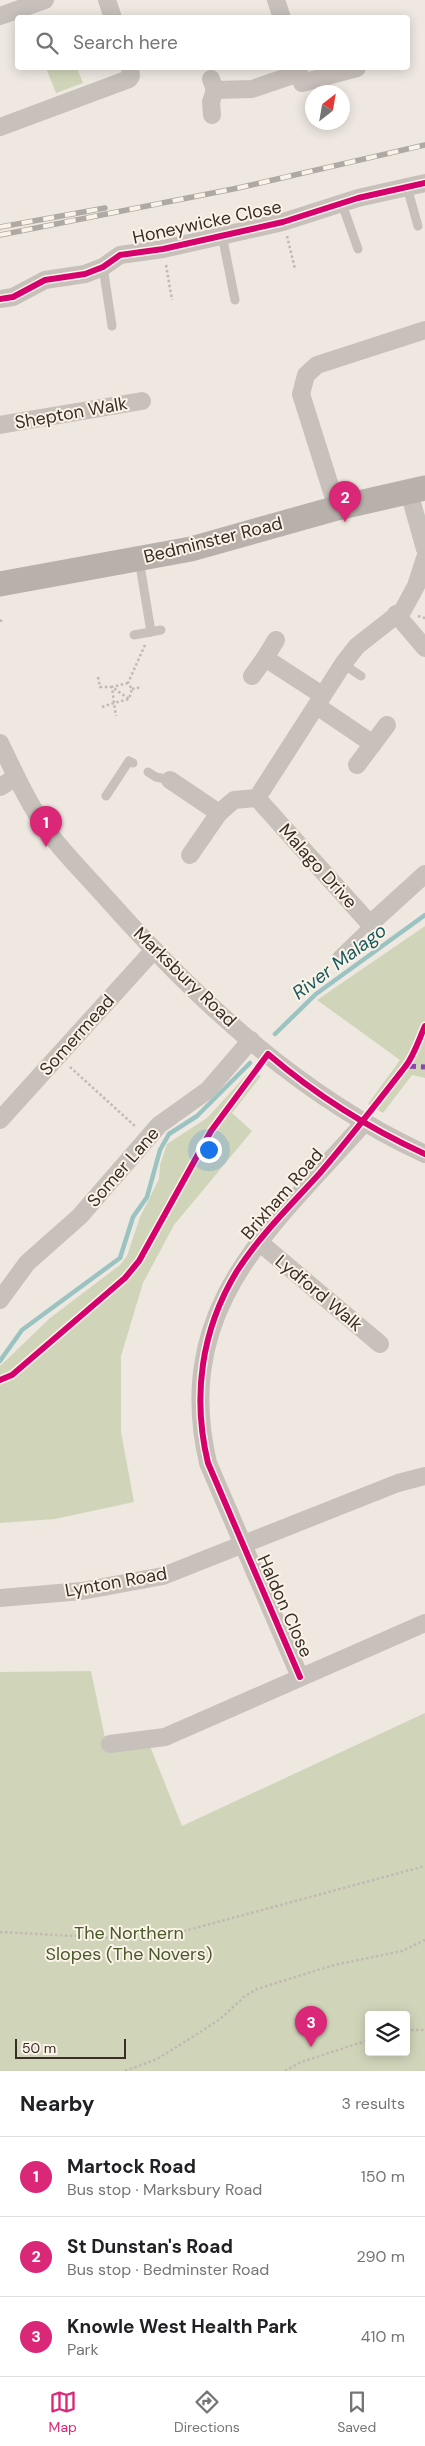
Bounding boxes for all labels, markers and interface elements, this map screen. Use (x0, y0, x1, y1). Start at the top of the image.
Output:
search box (15, 15, 410, 70)
icon: search (33, 29, 61, 57)
text: Search here (73, 30, 178, 55)
north arrow (305, 85, 350, 130)
street label: Honeywicke Close (130, 194, 284, 250)
street label: Shepton Walk (13, 391, 129, 435)
pin: 2 (329, 481, 361, 522)
street label: Bedminster Road (141, 511, 285, 569)
pin: 1 (30, 806, 62, 847)
street label: Malago Drive (273, 818, 363, 914)
water label: River Malago (287, 918, 391, 1005)
street label: Marksbury Road (128, 922, 242, 1032)
street label: Somermead (34, 989, 120, 1081)
street label: Somer Lane (82, 1122, 164, 1212)
your location (196, 1137, 222, 1163)
street label: Brixham Road (236, 1143, 328, 1245)
street label: Lydford Walk (270, 1249, 368, 1337)
street label: Haldon Close (252, 1551, 318, 1661)
street label: Lynton Road (63, 1561, 169, 1603)
park label: The Northern Slopes (The Novers) (46, 1921, 212, 1966)
pin: 3 (295, 2006, 327, 2047)
map controls (365, 2011, 410, 2056)
button: layers (365, 2011, 410, 2056)
scale bar (15, 2036, 126, 2059)
text: 50 m (22, 2039, 56, 2057)
text: Nearby (20, 2090, 94, 2118)
text: 3 results (342, 2093, 405, 2114)
text: Martock Road (67, 2154, 196, 2179)
text: 1 (33, 2166, 39, 2187)
text: 150 m (361, 2166, 405, 2187)
text: Bus stop · Marksbury Road (67, 2179, 262, 2200)
text: St Dunstan's Road (67, 2234, 233, 2259)
text: 2 (31, 2246, 41, 2267)
text: 290 m (356, 2246, 405, 2267)
text: Bus stop · Bedminster Road (67, 2259, 269, 2280)
text: Knowle West Health Park (67, 2314, 298, 2339)
text: 3 (31, 2326, 41, 2347)
text: 410 m (361, 2326, 405, 2347)
text: Park (67, 2339, 99, 2360)
tab: Map (49, 2388, 77, 2436)
tab: Directions (174, 2388, 240, 2436)
tab: Saved (337, 2388, 376, 2436)

